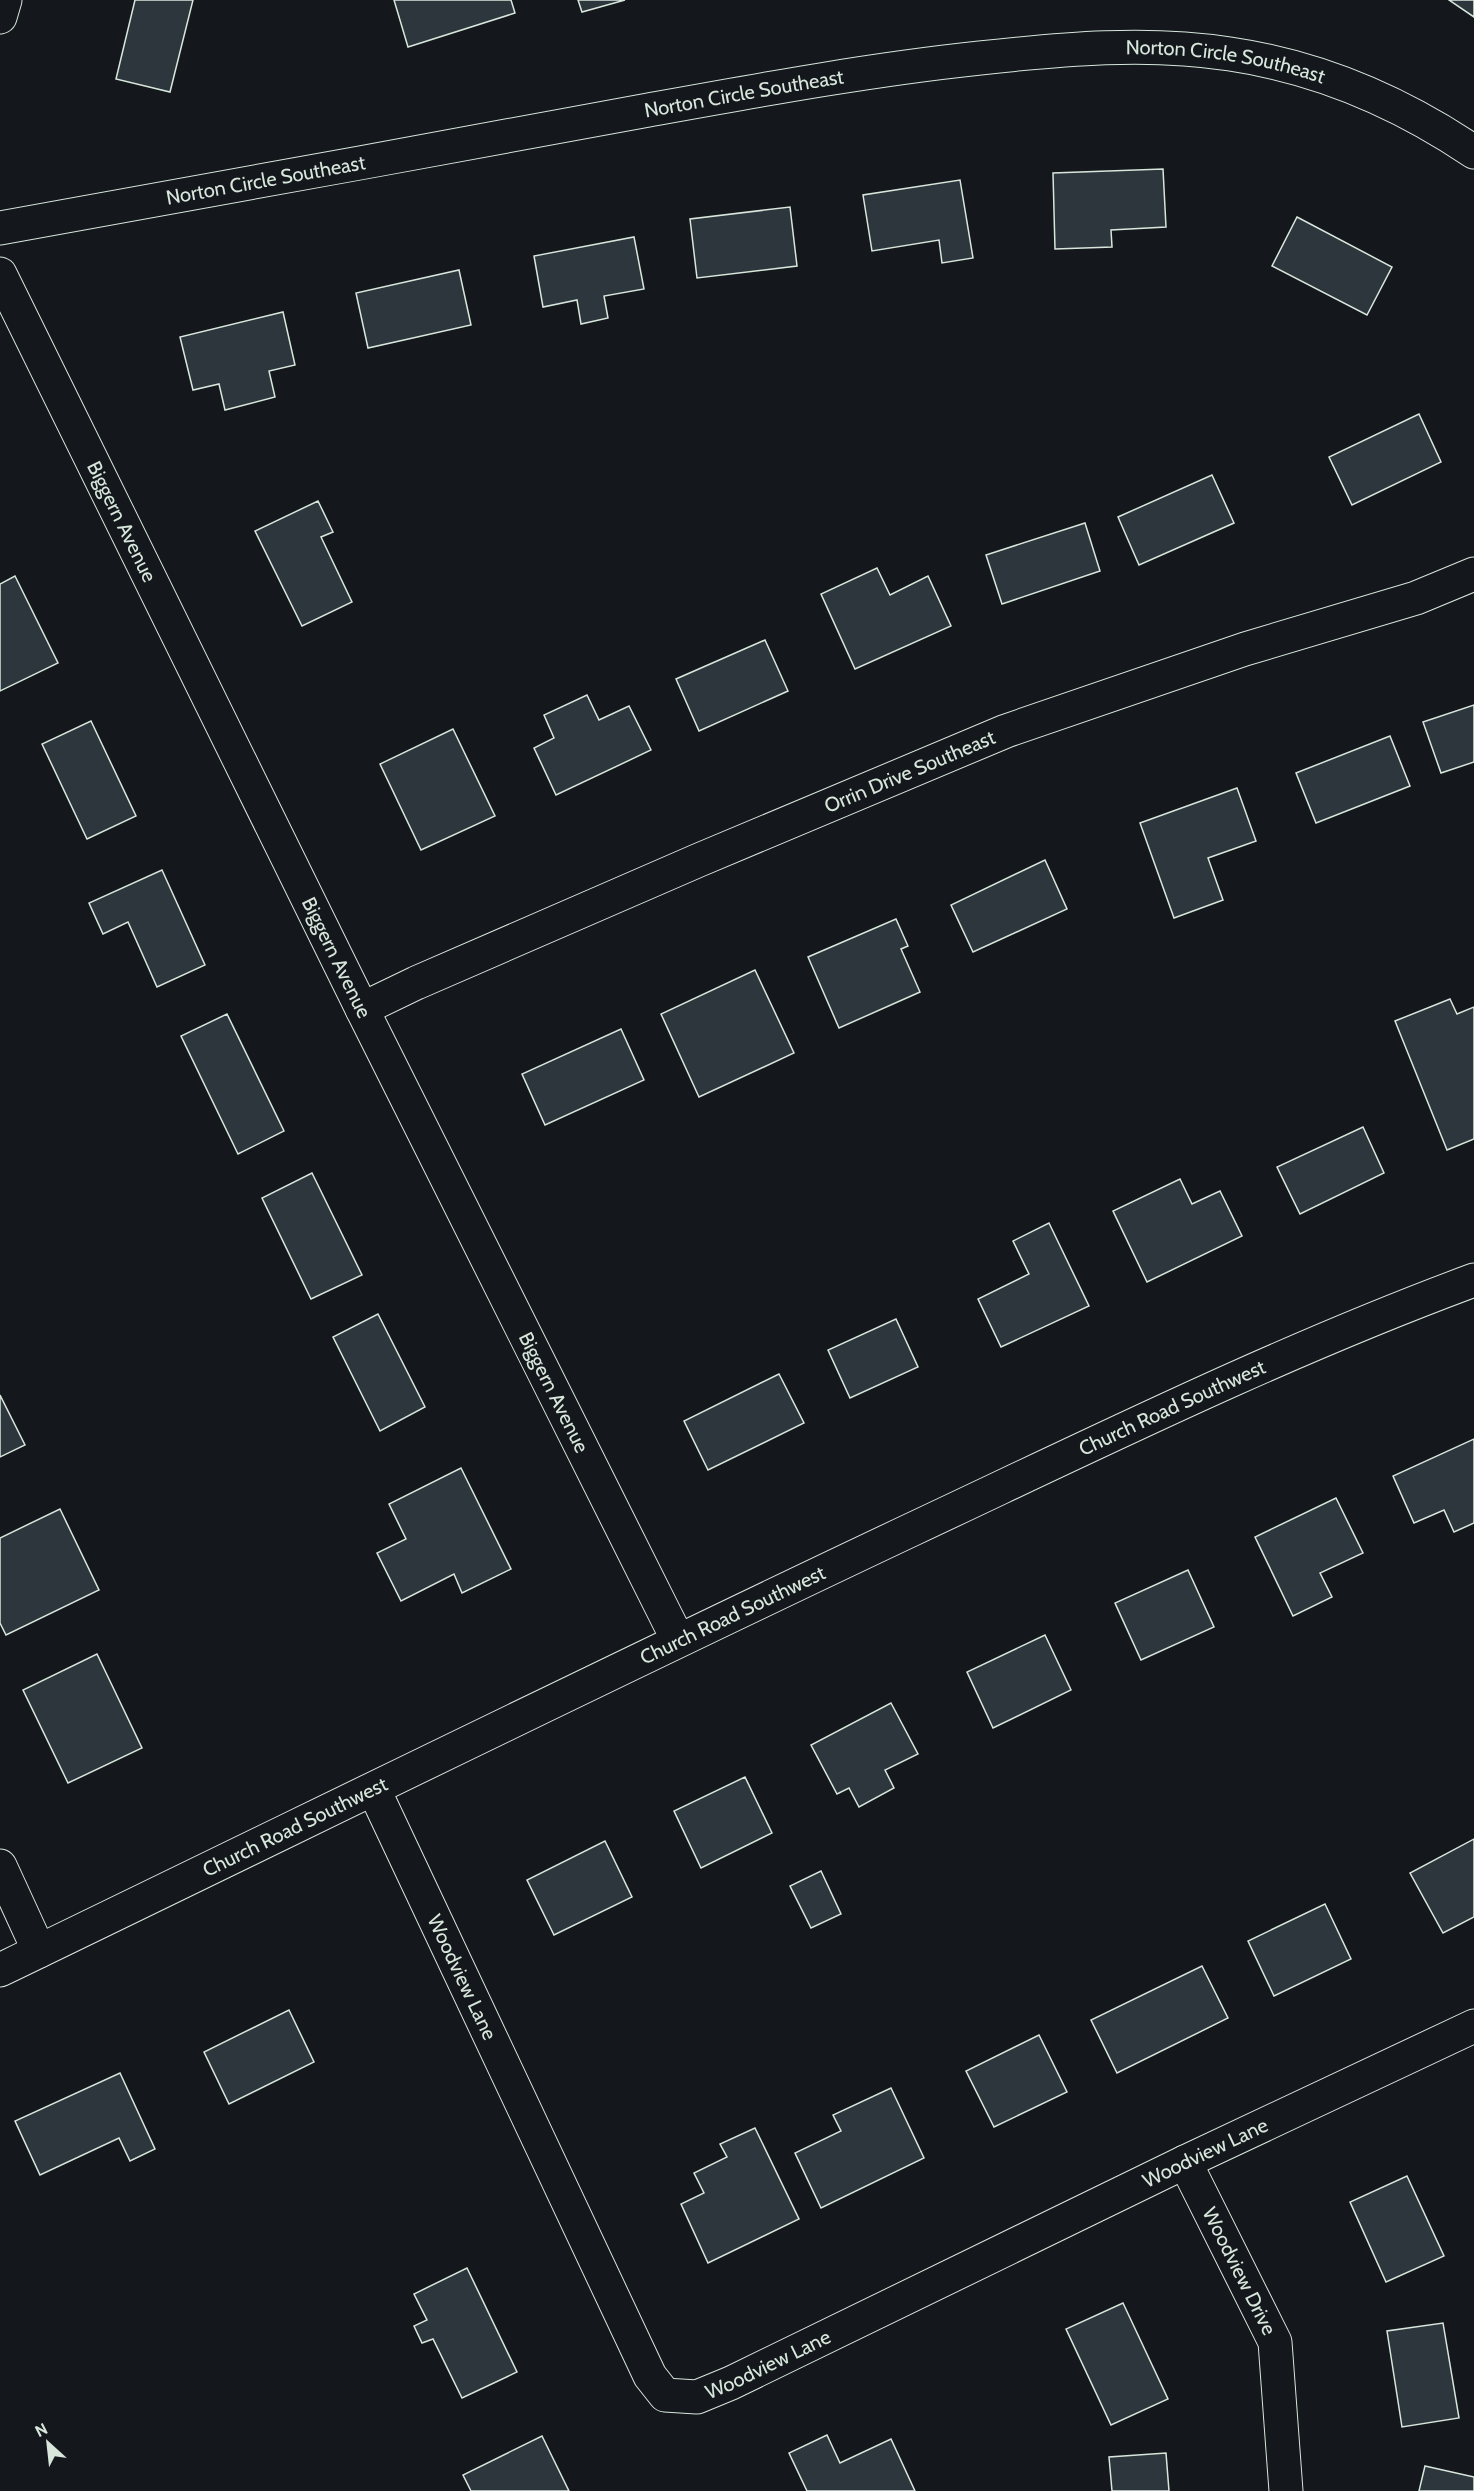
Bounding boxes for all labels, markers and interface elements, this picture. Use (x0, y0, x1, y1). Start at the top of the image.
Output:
street label: Norton Circle Southeast (1126, 35, 1329, 88)
street label: Norton Circle Southeast (642, 64, 846, 123)
street label: Norton Circle Southeast (164, 150, 367, 210)
street label: Biggern Avenue (82, 457, 162, 586)
street label: Orrin Drive Southeast (821, 725, 999, 818)
street label: Biggern Avenue (297, 893, 377, 1022)
street label: Biggern Avenue (514, 1328, 594, 1457)
street label: Church Road Southwest (1075, 1355, 1269, 1461)
street label: Church Road Southwest (636, 1560, 829, 1670)
street label: Church Road Southwest (199, 1772, 391, 1882)
street label: Woodview Lane (422, 1911, 502, 2044)
street label: Woodview Lane (1139, 2113, 1272, 2193)
street label: Woodview Drive (1198, 2203, 1281, 2339)
street label: Woodview Lane (702, 2324, 834, 2404)
north arrow (18, 2413, 78, 2473)
text: N (32, 2419, 51, 2441)

